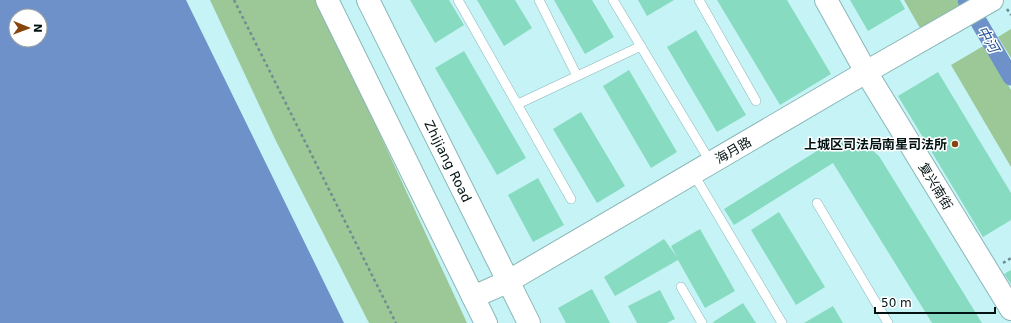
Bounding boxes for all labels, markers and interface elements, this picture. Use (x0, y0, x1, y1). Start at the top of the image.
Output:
north arrow (8, 8, 48, 48)
text: N (31, 23, 44, 33)
water label: 中河 (974, 23, 1003, 58)
street label: Zhijiang Road (421, 118, 474, 205)
street label: 海月路 (713, 134, 754, 167)
place label: 上城区司法局南星司法所 (804, 137, 947, 152)
marker: 上城区司法局南星司法所 (950, 139, 960, 149)
street label: 复兴南街 (916, 160, 955, 212)
scale bar (875, 289, 995, 315)
text: 50 m (881, 296, 912, 310)

